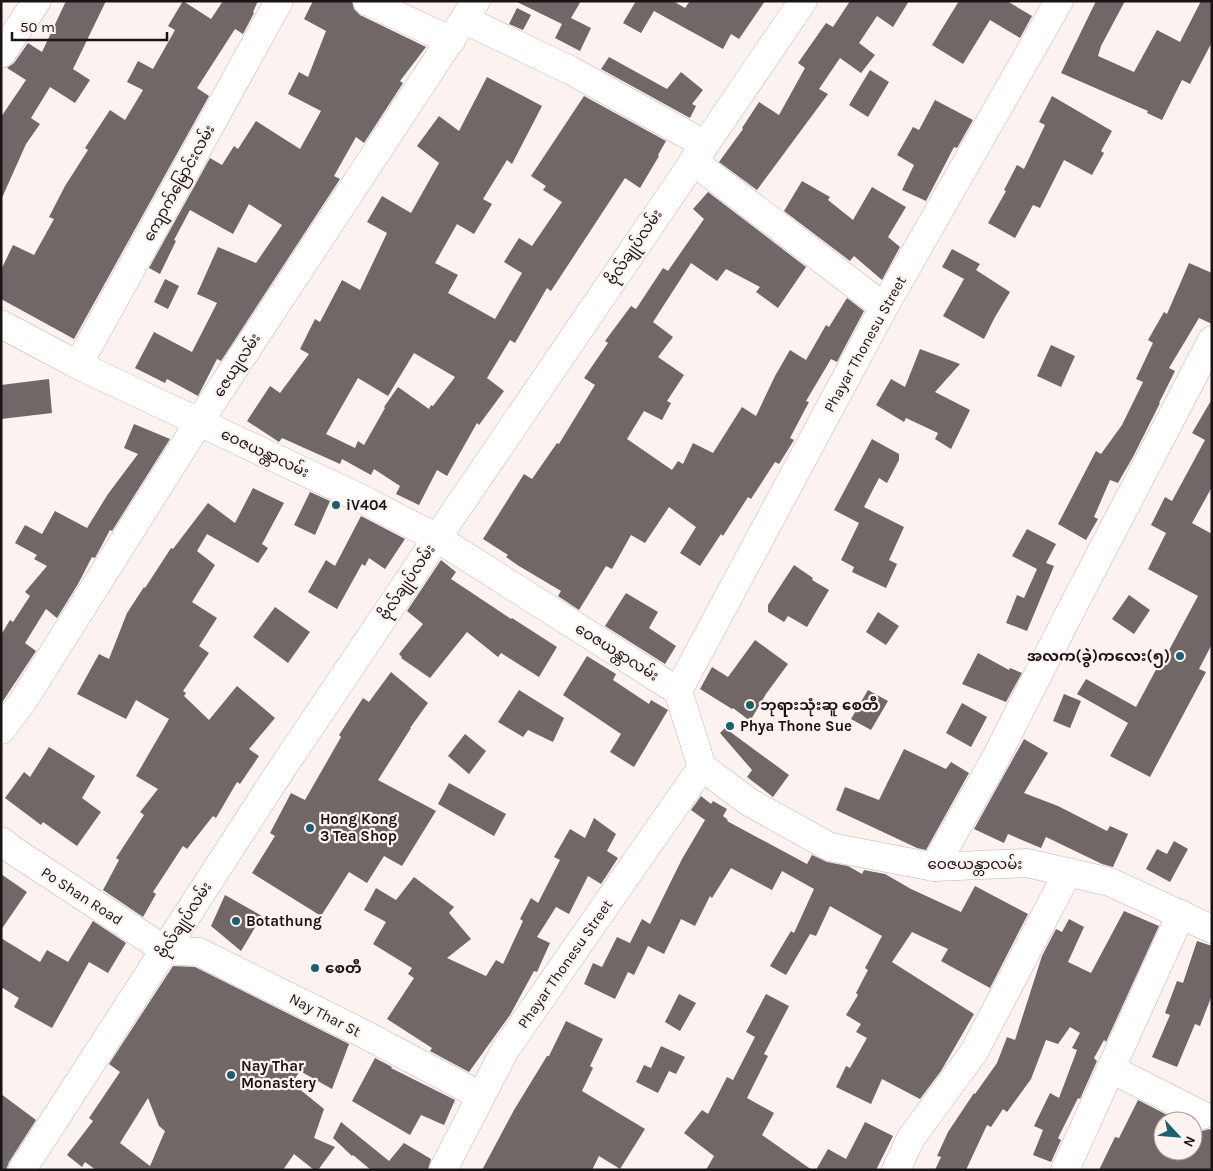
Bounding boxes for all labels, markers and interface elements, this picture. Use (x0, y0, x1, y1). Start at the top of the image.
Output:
scale bar (12, 10, 168, 42)
text: 50 m (20, 18, 55, 36)
street label: ကျောက်မြောင်းလမ်း (139, 121, 221, 246)
street label: ဗိုလ်ချုပ်လမ်း (601, 205, 668, 290)
street label: Phayar Thonesu Street (820, 272, 910, 415)
street label: ဇေယျလမ်း (209, 329, 267, 402)
street label: ဝေဇယန္တာလမ်း (217, 424, 312, 484)
place label: iV404 (346, 496, 387, 514)
marker: iV404 (330, 499, 342, 511)
street label: ဗိုလ်ချုပ်လမ်း (374, 540, 441, 625)
street label: ဝေဇယန္တာလမ်း (570, 618, 663, 687)
place label: အလက(ခွဲ)ကလေး(၅) (1027, 647, 1170, 668)
marker: အလက(ခွဲ)ကလေး(၅) (1174, 650, 1186, 662)
place label: ဘုရားသုံးဆူ စေတီ (760, 695, 879, 717)
marker: ဘုရားသုံးဆူ စေတီ (744, 699, 756, 711)
place label: Phya Thone Sue (740, 717, 852, 735)
marker: Phya Thone Sue (724, 720, 736, 732)
place label: Hong Kong 3 Tea Shop (320, 810, 398, 845)
marker: Hong Kong 3 Tea Shop (304, 822, 316, 834)
street label: ဝေဇယန္တာလမ်း (927, 854, 1023, 876)
street label: Po Shan Road (38, 863, 126, 929)
street label: ဗိုလ်ချုပ်လမ်း (152, 878, 218, 963)
street label: Phayar Thonesu Street (514, 896, 616, 1032)
place label: Botathung (246, 912, 322, 930)
marker: Botathung (230, 915, 242, 927)
place label: စေတီ (325, 958, 362, 977)
marker: စေတီ (309, 962, 321, 974)
street label: Nay Thar St (286, 989, 364, 1041)
place label: Nay Thar Monastery (241, 1057, 316, 1092)
marker: Nay Thar Monastery (225, 1069, 237, 1081)
north arrow (1153, 1111, 1203, 1161)
text: N (1179, 1133, 1199, 1150)

